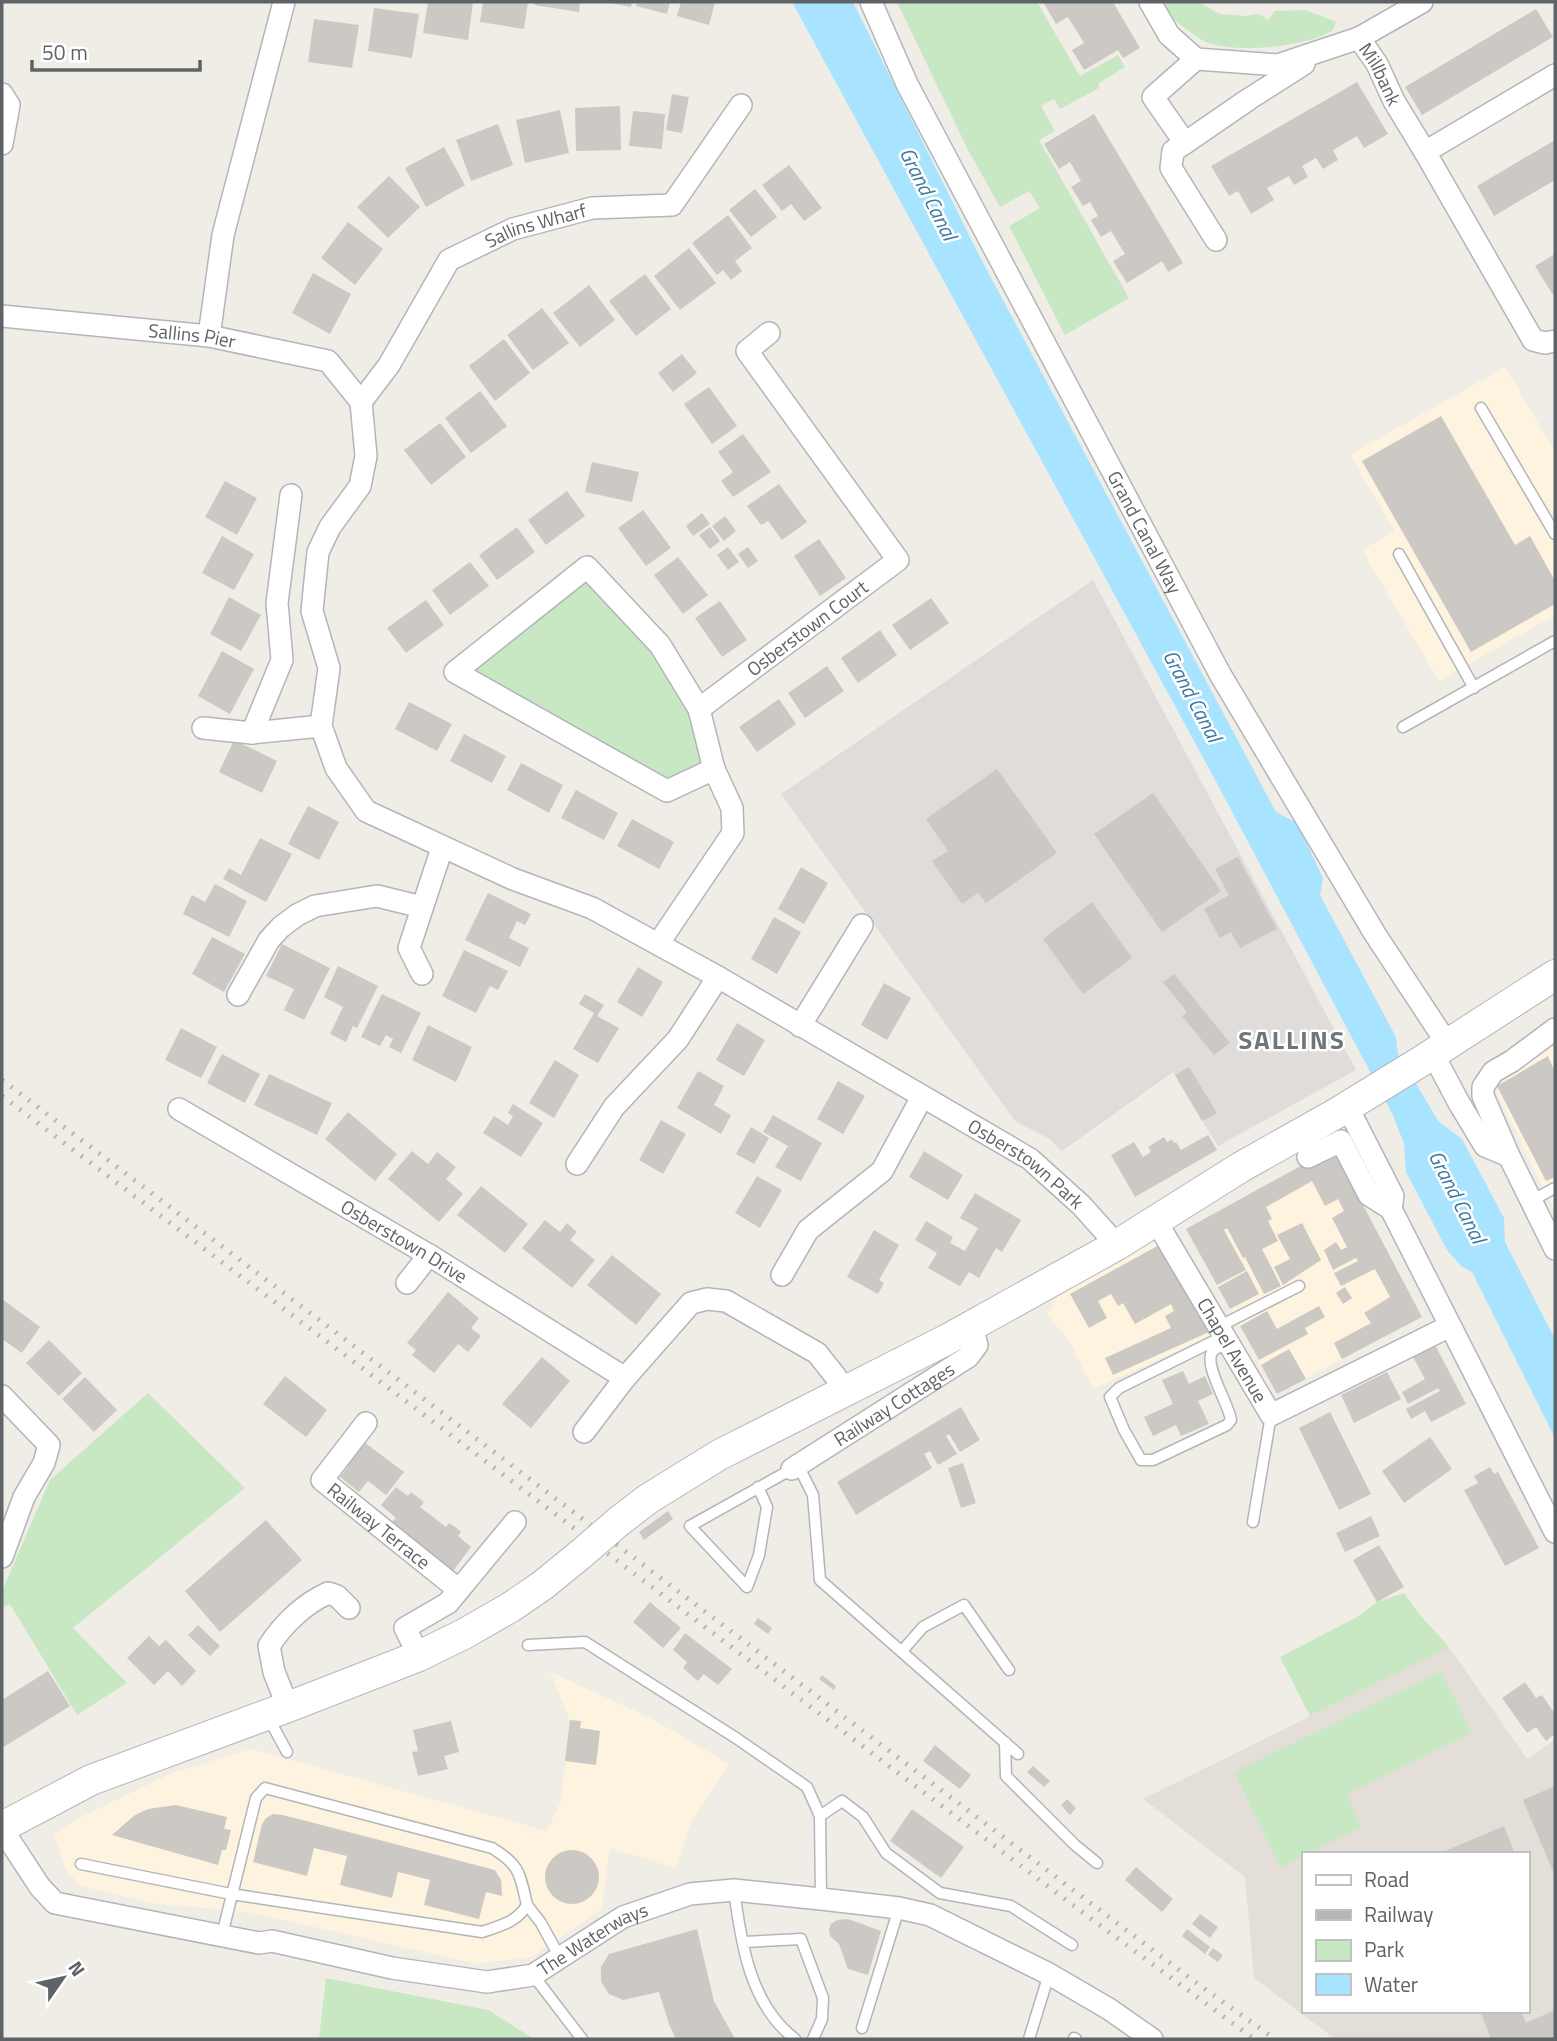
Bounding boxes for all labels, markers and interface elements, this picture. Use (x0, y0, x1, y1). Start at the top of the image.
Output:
scale bar (32, 28, 200, 72)
text: 50 m (42, 36, 88, 68)
street label: Millbank (1352, 36, 1409, 110)
water label: Grand Canal (892, 141, 967, 248)
street label: Sallins Wharf (479, 195, 590, 255)
street label: Sallins Pier (147, 315, 239, 355)
street label: Grand Canal Way (1101, 465, 1190, 599)
street label: Osberstown Court (740, 572, 874, 683)
water label: Grand Canal (1155, 644, 1232, 750)
district label: SALLINS (1238, 1020, 1346, 1059)
street label: Osberstown Park (963, 1111, 1091, 1215)
water label: Grand Canal (1421, 1144, 1496, 1251)
street label: Osberstown Drive (335, 1191, 474, 1290)
street label: Chapel Avenue (1190, 1292, 1275, 1408)
street label: Railway Cottages (828, 1354, 960, 1453)
street label: Railway Terrace (321, 1475, 437, 1576)
legend (1302, 1852, 1529, 2013)
text: Road (1364, 1863, 1409, 1895)
street label: The Waterways (531, 1895, 652, 1983)
text: Railway (1364, 1898, 1433, 1930)
text: Park (1364, 1933, 1404, 1965)
north arrow (28, 1943, 98, 2013)
text: N (62, 1955, 93, 1982)
text: Water (1364, 1968, 1418, 2000)

